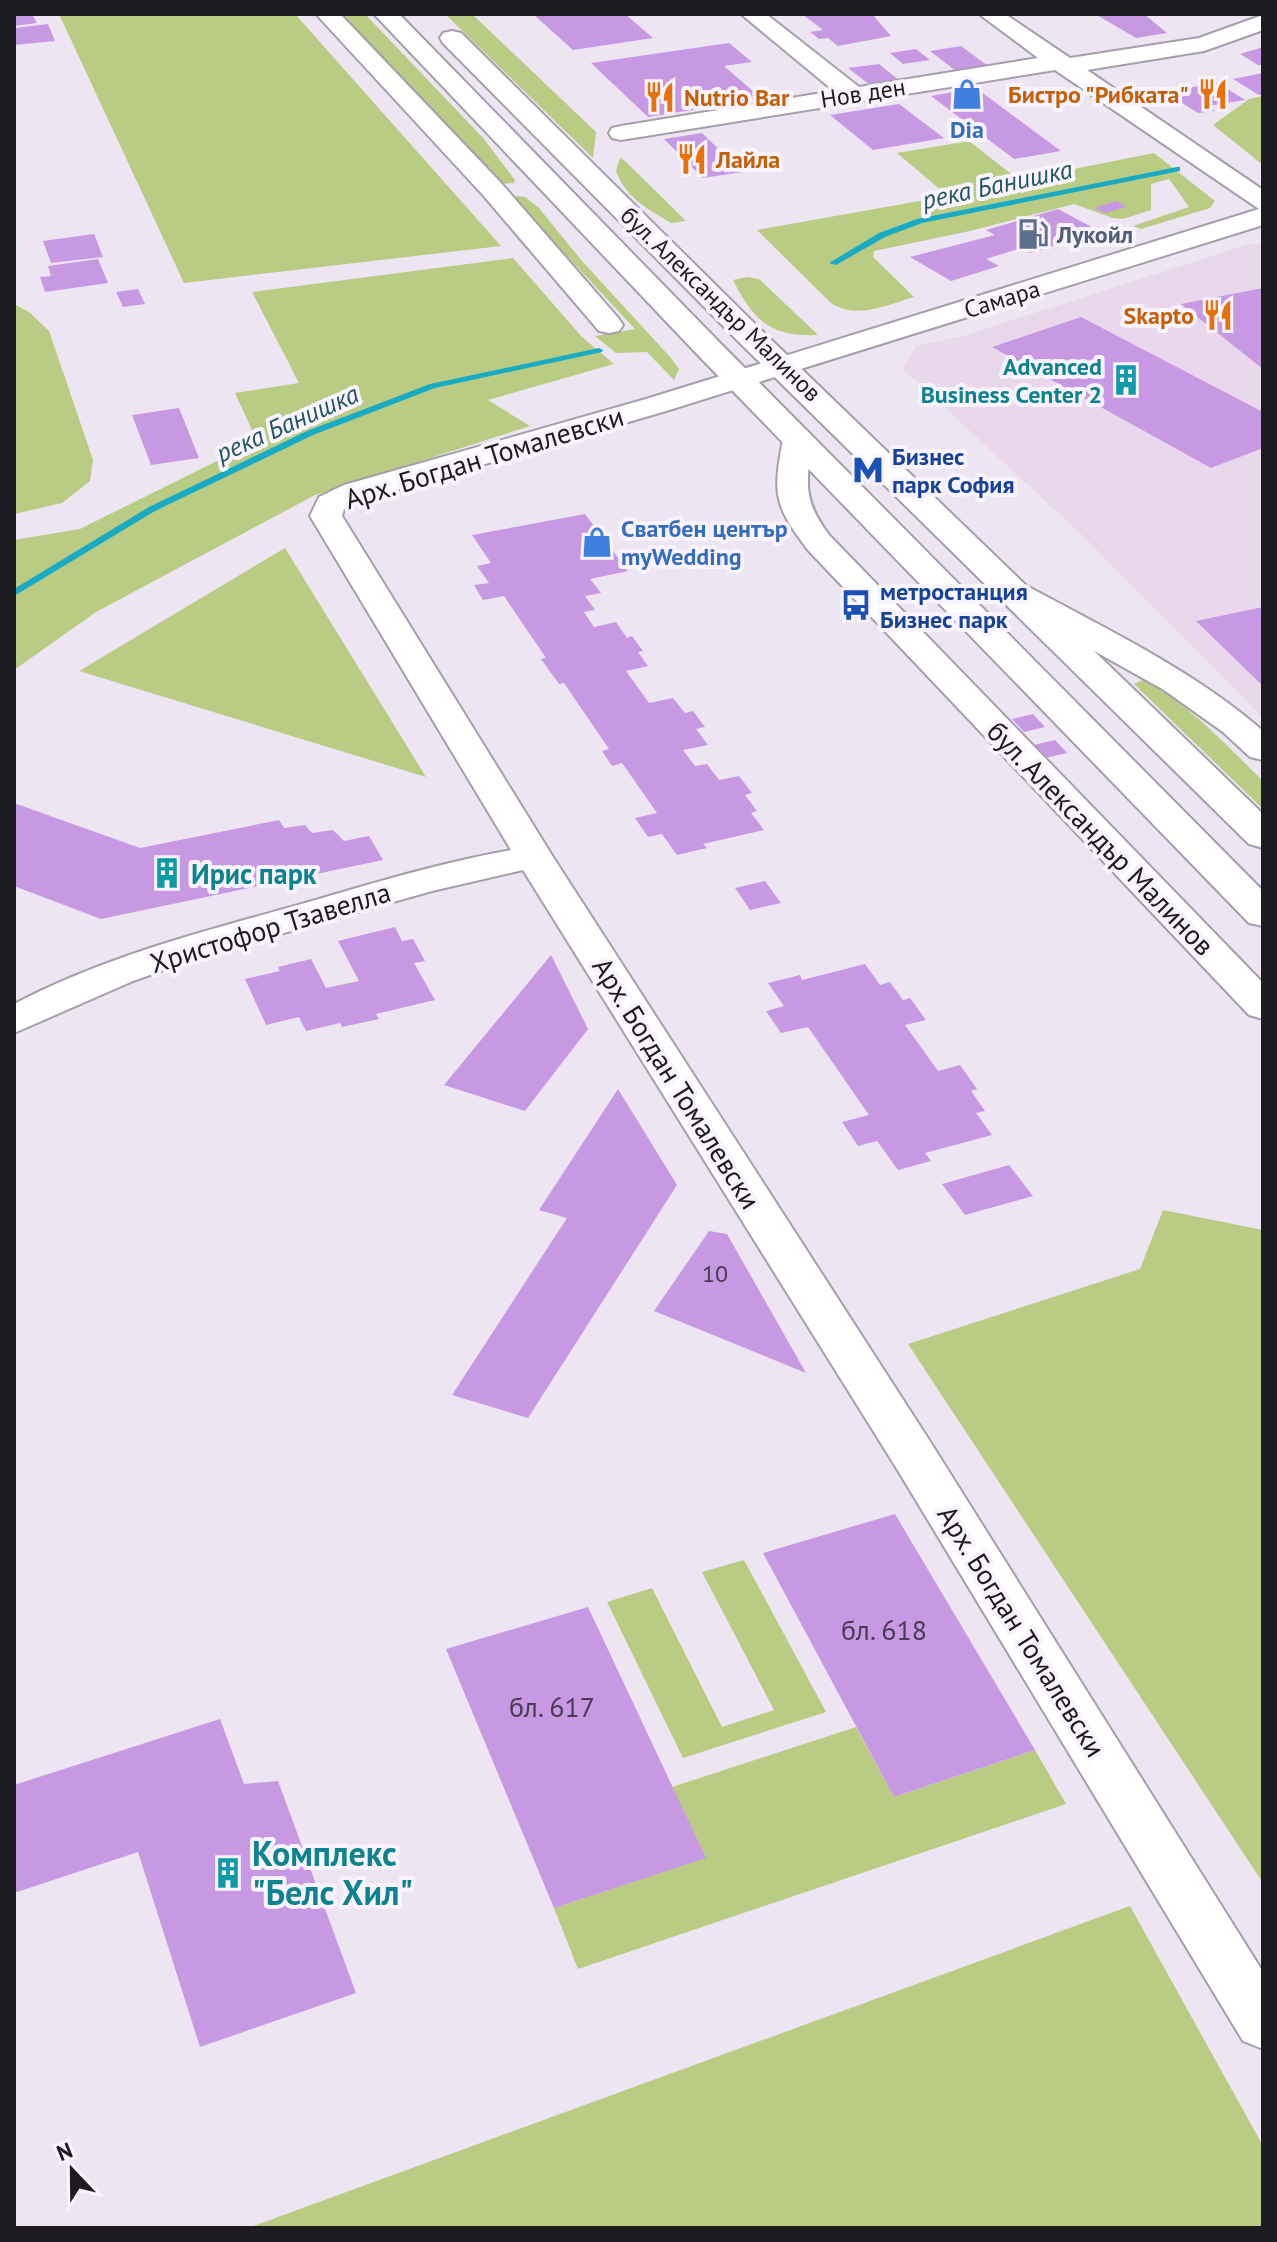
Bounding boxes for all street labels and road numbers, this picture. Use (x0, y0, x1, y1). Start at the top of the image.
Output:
street label: Нов ден (818, 71, 908, 115)
street label: бул. Александър Малинов (614, 200, 828, 408)
street label: Самара (960, 273, 1044, 325)
street label: Арх. Богдан Томалевски (340, 397, 628, 517)
street label: бул. Александър Малинов (979, 713, 1223, 963)
street label: Христофор Тзавелла (145, 873, 395, 981)
street label: Арх. Богдан Томалевски (584, 950, 770, 1216)
street label: Арх. Богдан Томалевски (929, 1498, 1115, 1764)

